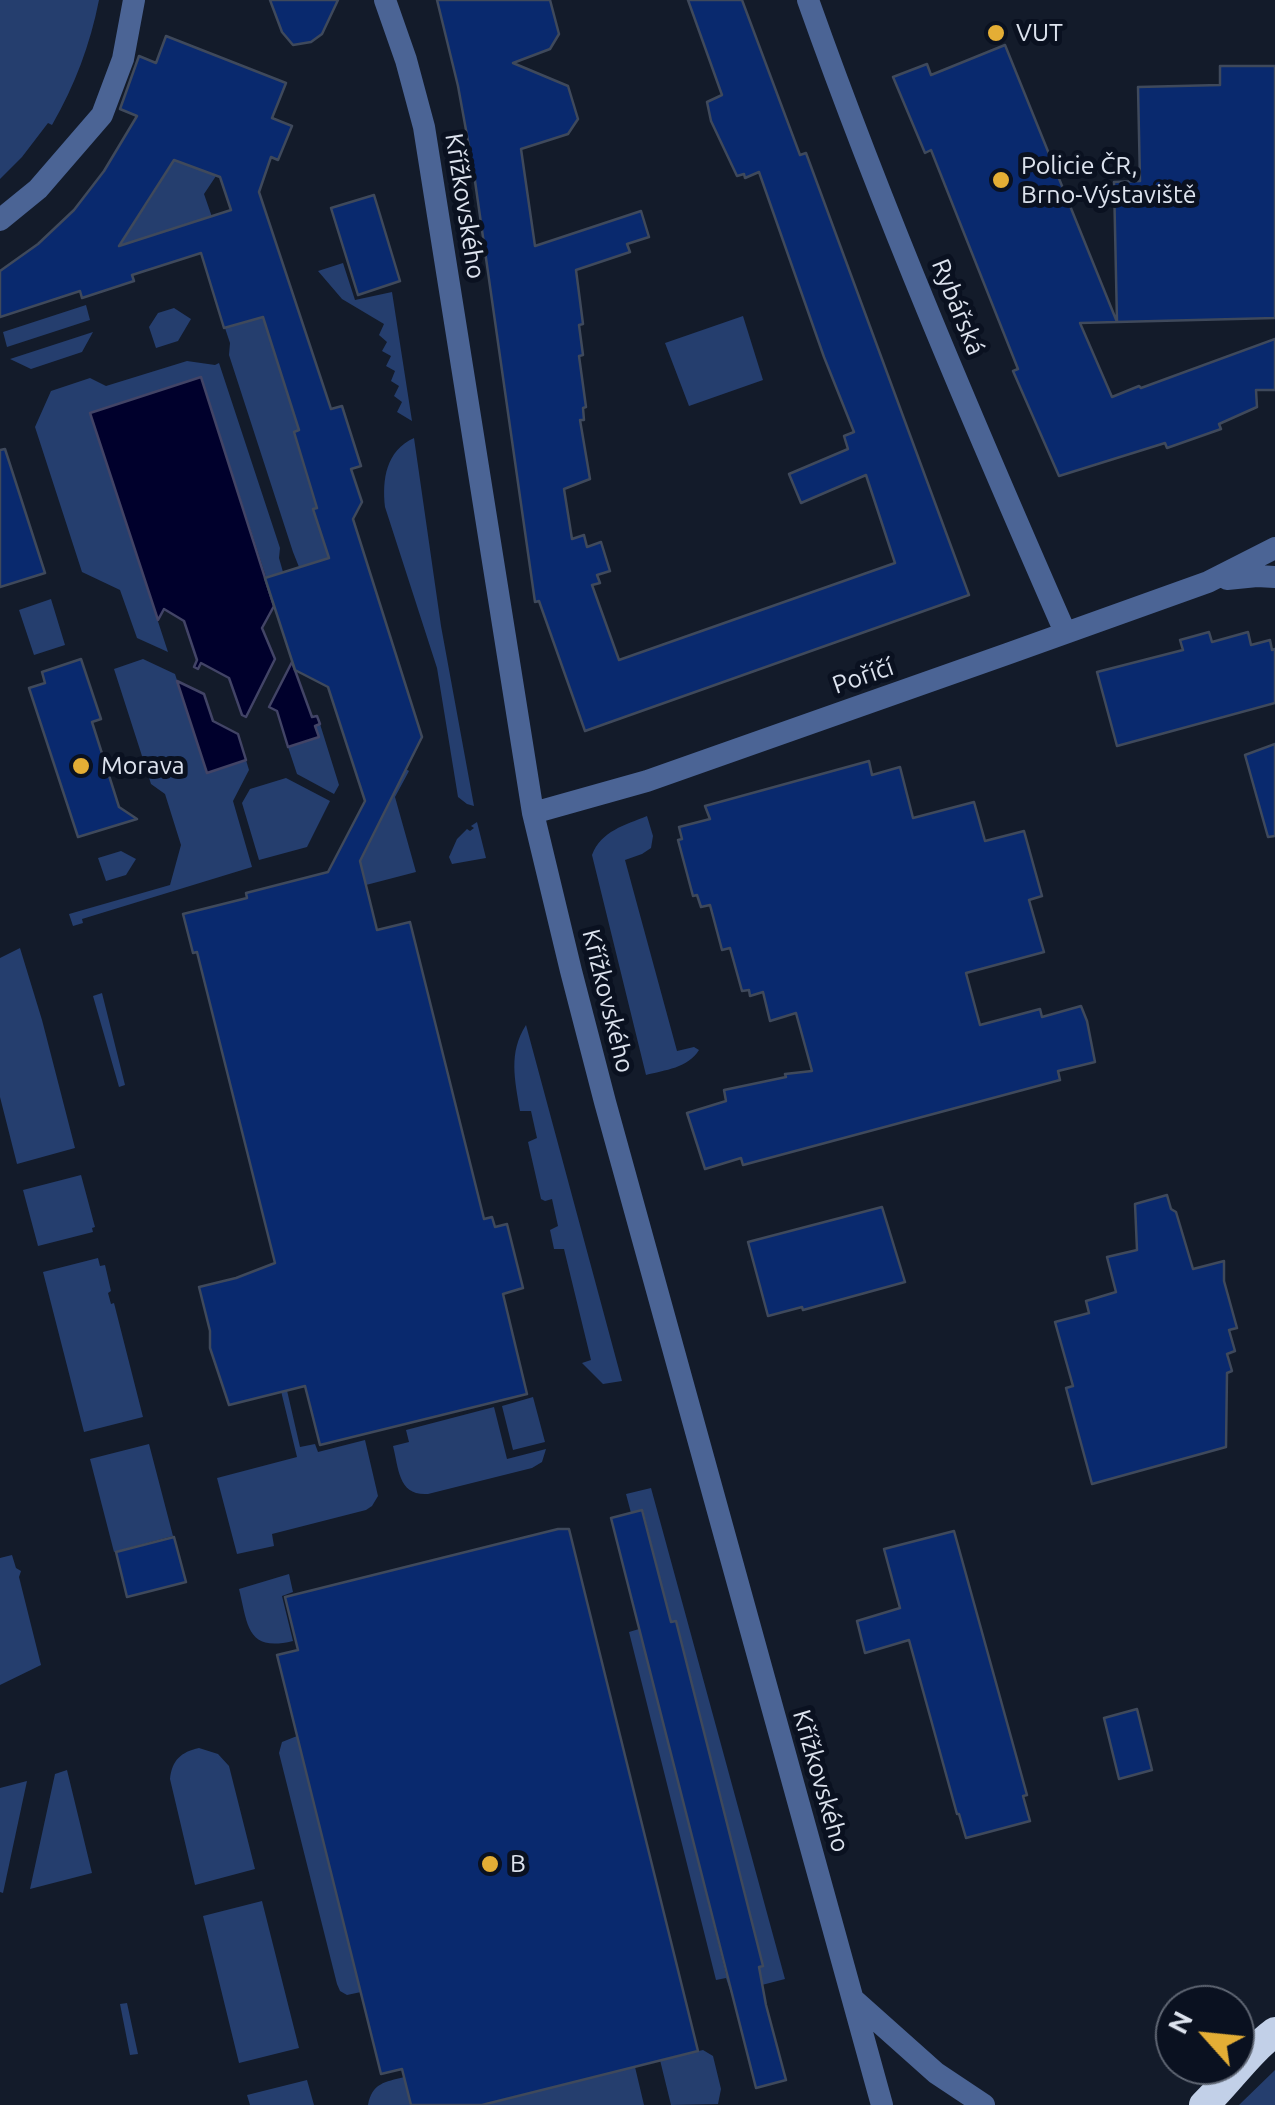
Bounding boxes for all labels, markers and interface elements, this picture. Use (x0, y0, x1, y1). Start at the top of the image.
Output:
place label: VUT (1016, 18, 1063, 48)
marker: VUT (985, 22, 1007, 44)
street label: Křížkovského (439, 131, 491, 281)
place label: Policie ČR, Brno-Výstaviště (1021, 151, 1196, 210)
marker: Policie ČR, Brno-Výstaviště (990, 169, 1012, 191)
street label: Rybářská (925, 255, 991, 359)
street label: Poříčí (829, 652, 897, 700)
place label: Morava (101, 751, 185, 781)
marker: Morava (70, 755, 92, 777)
street label: Křížkovského (576, 926, 640, 1076)
street label: Křížkovského (786, 1706, 856, 1856)
place label: B (510, 1849, 526, 1879)
marker: B (479, 1853, 501, 1875)
north arrow (1155, 1985, 1255, 2085)
text: N (1161, 2006, 1198, 2038)

